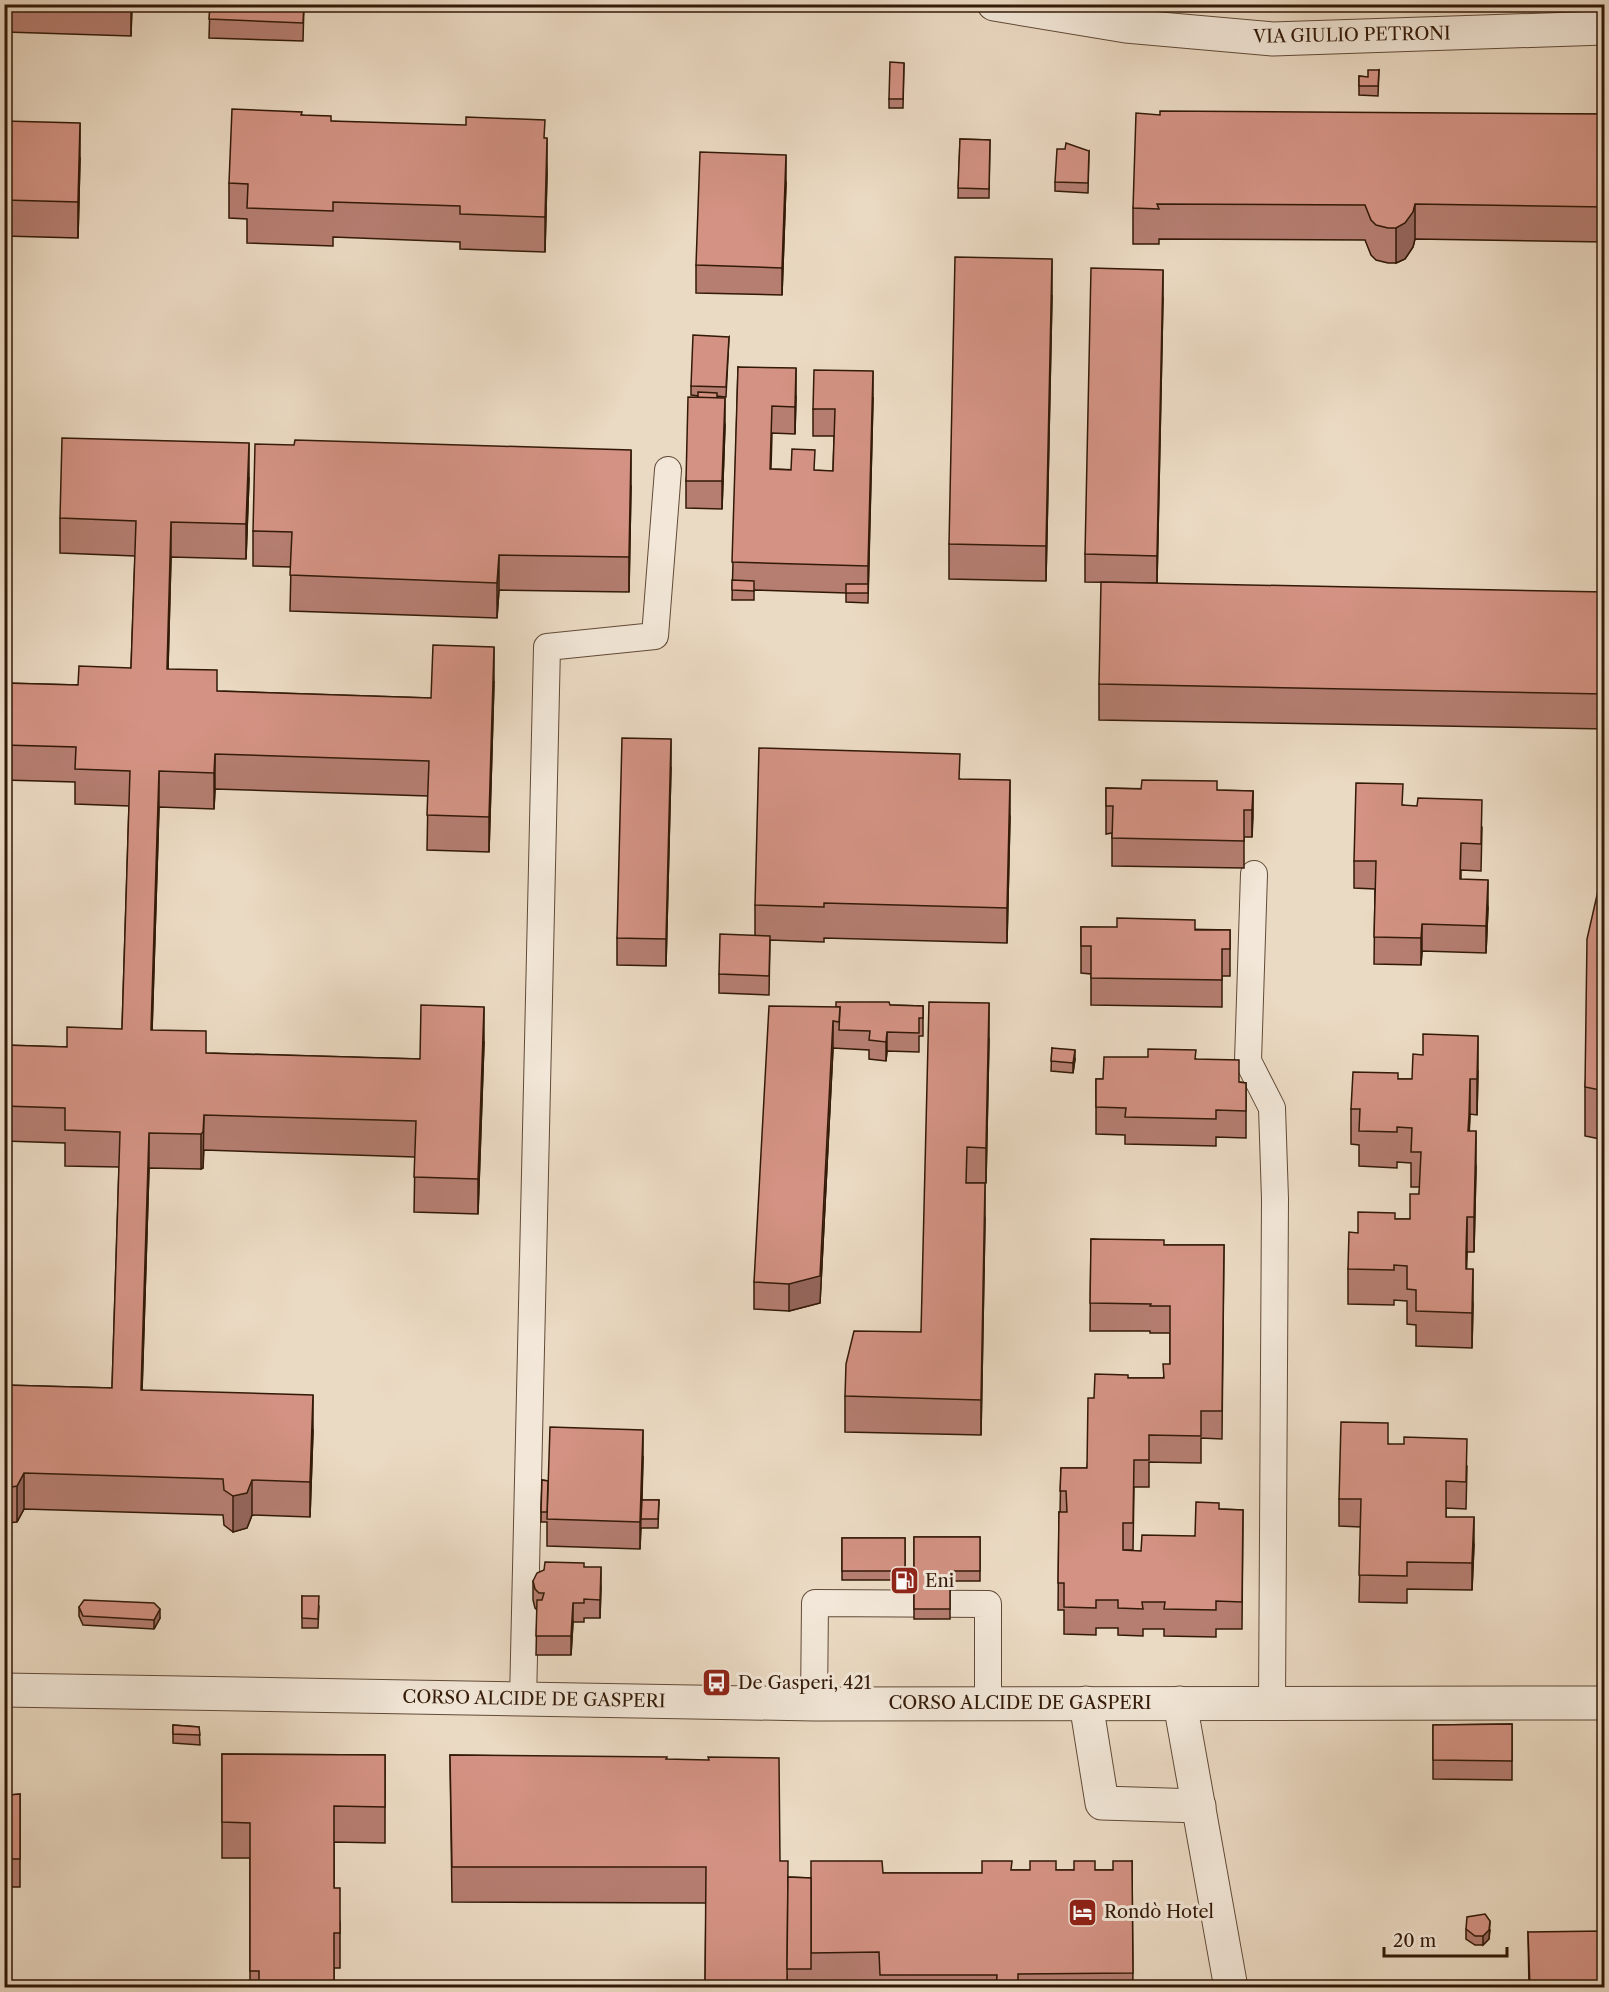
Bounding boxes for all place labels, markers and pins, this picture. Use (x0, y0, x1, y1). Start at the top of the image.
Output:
fuel station icon: Eni (888, 1565, 920, 1597)
place label: Eni (925, 1570, 955, 1592)
bus stop icon: De Gasperi, 421 (701, 1667, 733, 1699)
place label: De Gasperi, 421 (738, 1672, 872, 1694)
hotel icon: Rondò Hotel (1067, 1896, 1099, 1928)
place label: Rondò Hotel (1104, 1901, 1214, 1923)

